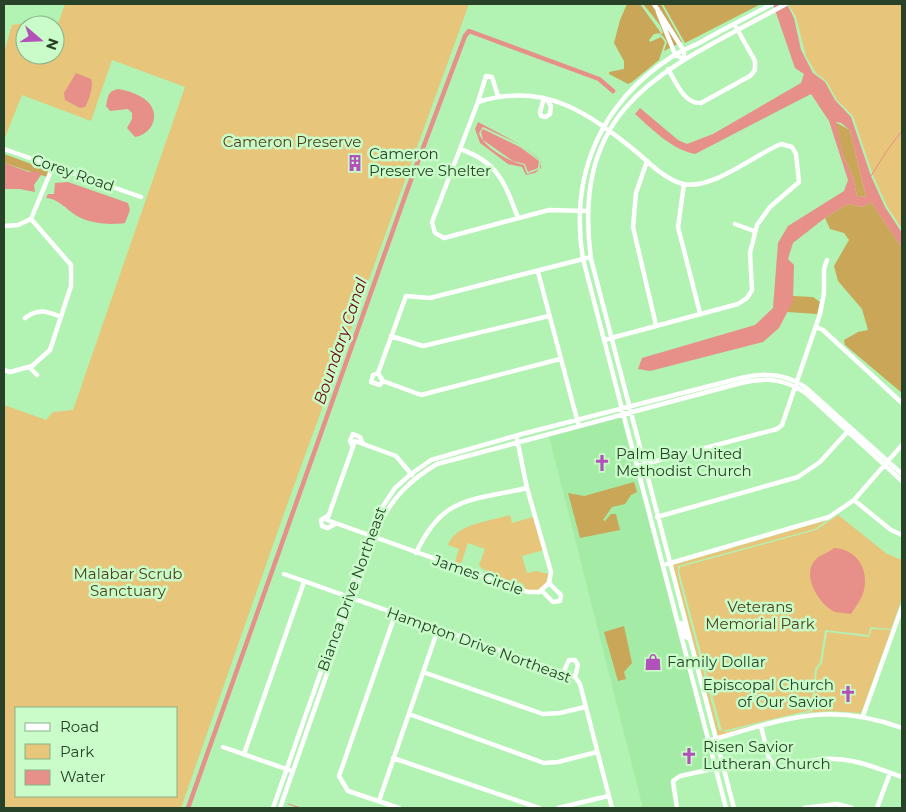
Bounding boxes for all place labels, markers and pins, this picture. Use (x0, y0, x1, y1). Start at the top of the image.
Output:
place label: Cameron Preserve Shelter (369, 144, 491, 180)
building icon: Cameron Preserve Shelter (345, 153, 365, 173)
place label: Palm Bay United Methodist Church (616, 444, 752, 480)
church icon: Palm Bay United Methodist Church (592, 453, 612, 473)
shop icon: Family Dollar (643, 652, 663, 672)
place label: Family Dollar (667, 652, 766, 671)
place label: Episcopal Church of Our Savior (703, 675, 834, 711)
church icon: Episcopal Church of Our Savior (838, 684, 858, 704)
place label: Risen Savior Lutheran Church (703, 737, 831, 773)
church icon: Risen Savior Lutheran Church (679, 746, 699, 766)

